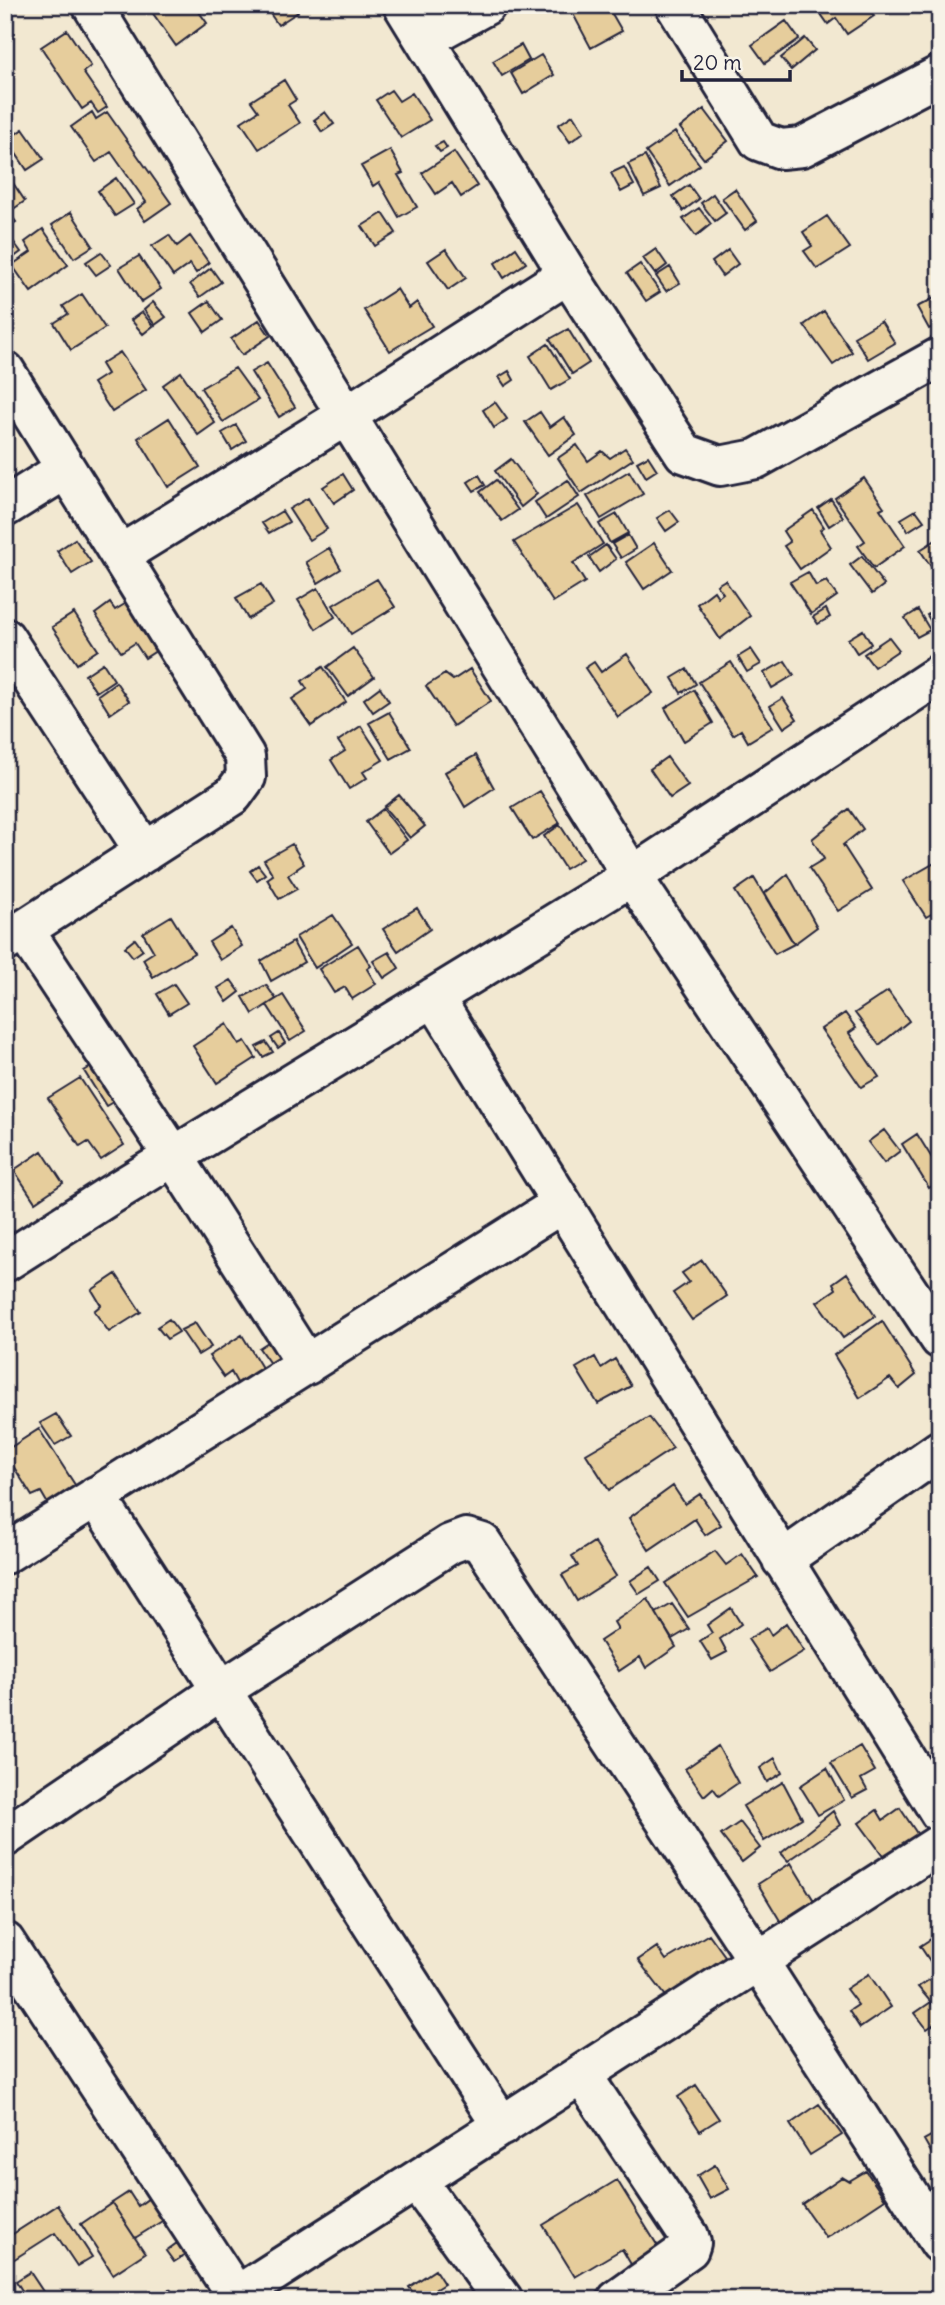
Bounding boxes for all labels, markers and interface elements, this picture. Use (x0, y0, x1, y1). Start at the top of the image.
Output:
scale bar (682, 38, 791, 82)
text: 20 m (693, 49, 742, 76)

